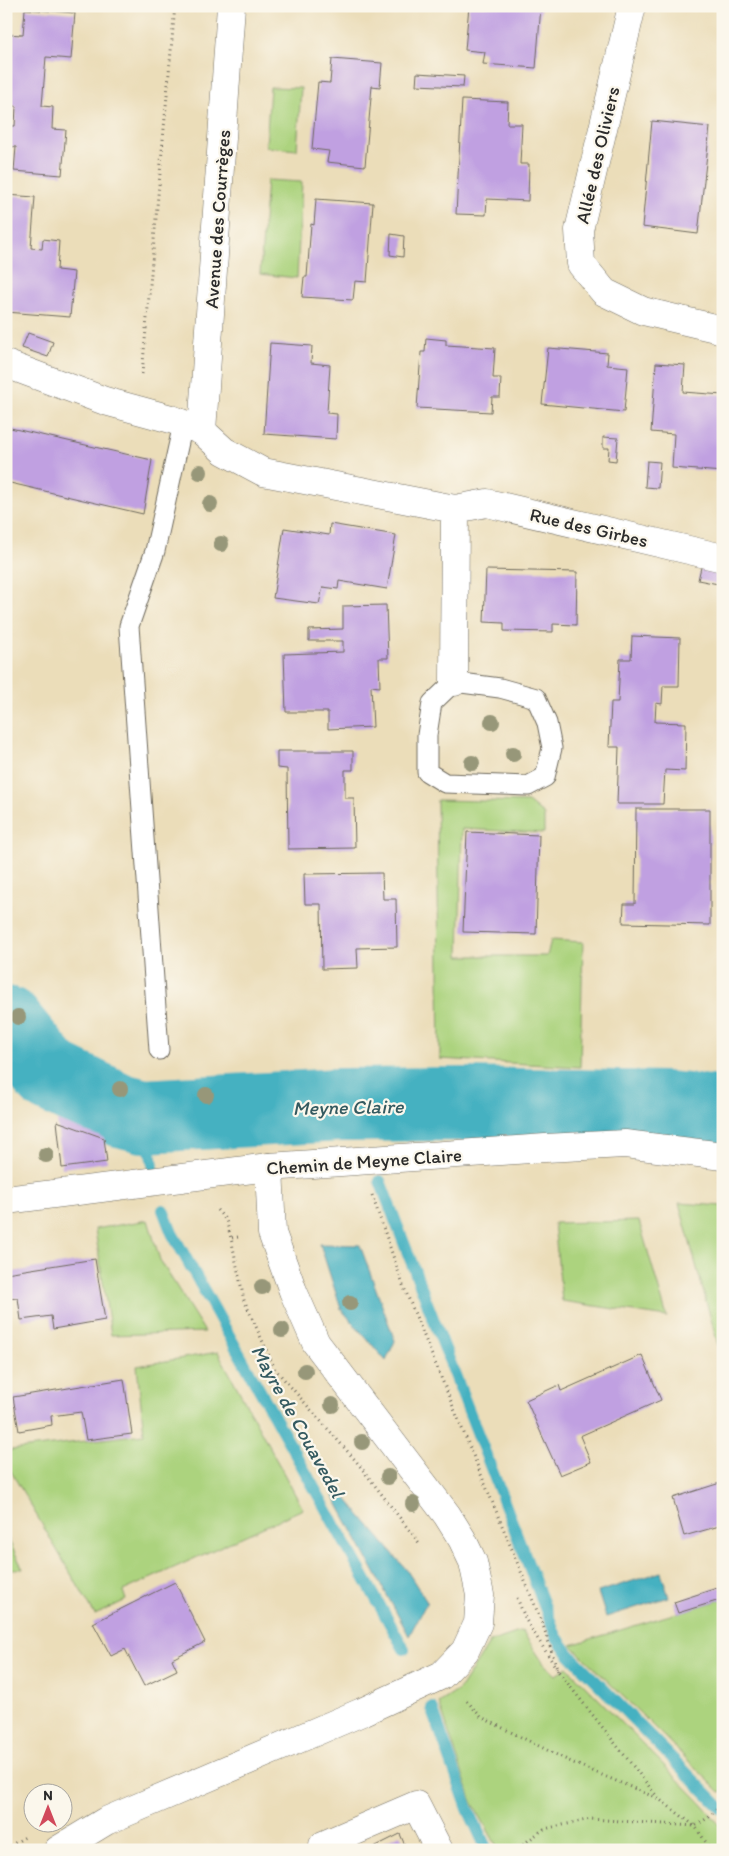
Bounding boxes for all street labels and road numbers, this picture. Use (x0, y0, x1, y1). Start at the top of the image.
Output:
street label: Allée des Oliviers (571, 84, 624, 226)
street label: Avenue des Courrèges (200, 129, 235, 309)
street label: Rue des Girbes (528, 503, 650, 552)
street label: Chemin de Meyne Claire (265, 1143, 463, 1180)

